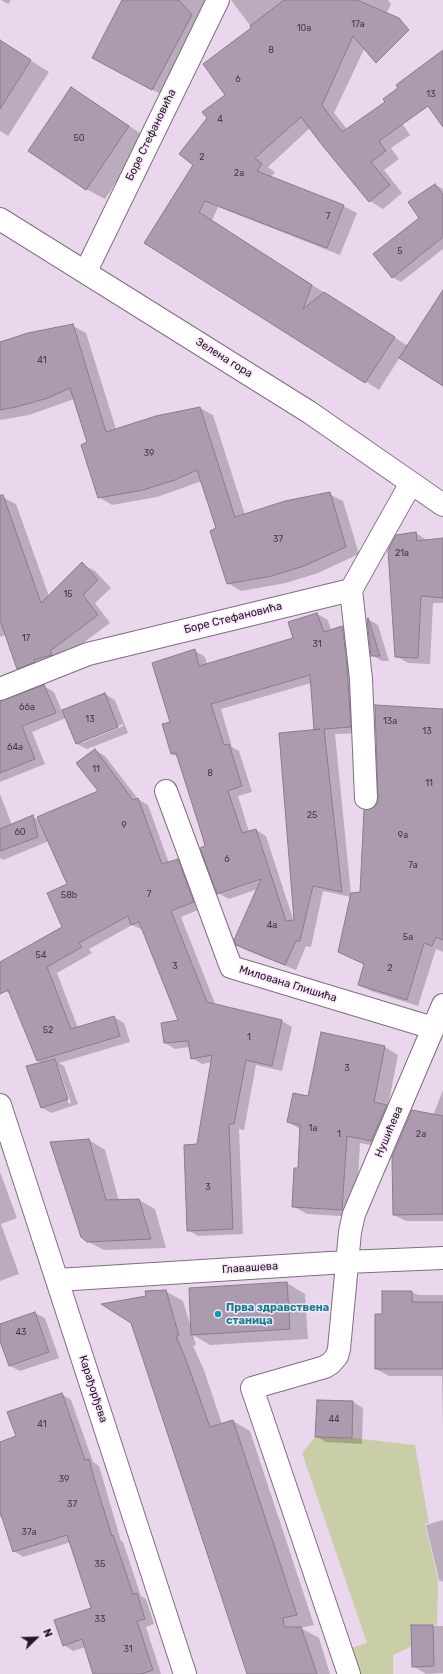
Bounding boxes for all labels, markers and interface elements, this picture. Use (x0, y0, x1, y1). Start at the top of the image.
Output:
house number: 17a (351, 19, 365, 29)
house number: 10a (297, 23, 311, 33)
house number: 8 (268, 45, 274, 55)
house number: 6 (235, 74, 241, 84)
street label: Боре Стефановића (123, 87, 179, 183)
house number: 13 (426, 89, 436, 99)
house number: 4 (217, 114, 223, 124)
house number: 50 (73, 133, 85, 143)
house number: 2 (199, 152, 205, 162)
house number: 2a (234, 168, 244, 178)
house number: 7 (326, 211, 330, 221)
house number: 5 (397, 246, 403, 256)
street label: Зелена гора (193, 335, 255, 381)
house number: 41 (37, 355, 47, 365)
house number: 39 (144, 448, 154, 458)
house number: 37 (273, 534, 283, 544)
house number: 21a (395, 548, 409, 558)
house number: 15 (63, 589, 73, 599)
street label: Боре Стефановића (183, 599, 283, 637)
house number: 17 (22, 633, 30, 643)
house number: 31 (312, 639, 322, 649)
house number: 66a (19, 702, 35, 712)
house number: 13 (85, 714, 95, 724)
house number: 13a (383, 716, 397, 726)
house number: 13 (422, 726, 432, 736)
house number: 64a (7, 742, 23, 752)
house number: 11 (92, 764, 100, 774)
house number: 8 (207, 768, 213, 778)
house number: 11 (425, 778, 433, 788)
house number: 25 (307, 810, 317, 820)
house number: 9 (121, 820, 127, 830)
house number: 60 (14, 827, 26, 837)
house number: 9a (398, 830, 408, 840)
house number: 6 (224, 854, 230, 864)
house number: 7a (408, 860, 418, 870)
house number: 7 (147, 889, 151, 899)
house number: 58b (61, 890, 77, 900)
house number: 4a (267, 920, 277, 930)
house number: 5a (403, 932, 413, 942)
house number: 54 (36, 950, 46, 960)
house number: 3 (172, 961, 178, 971)
street label: Милована Глишића (238, 963, 338, 1005)
house number: 2 (387, 963, 393, 973)
house number: 52 (43, 1025, 53, 1035)
house number: 1 (247, 1032, 251, 1042)
house number: 3 (344, 1063, 350, 1073)
street label: Нушићева (372, 1104, 406, 1160)
house number: 1a (309, 1123, 317, 1133)
house number: 1 (337, 1129, 341, 1139)
house number: 2a (416, 1129, 426, 1139)
house number: 3 (205, 1182, 211, 1192)
street label: Главашева (222, 1259, 278, 1277)
place label: Прва здравствена станица (226, 1301, 329, 1327)
marker: Прва здравствена станица (213, 1309, 223, 1319)
house number: 43 (16, 1327, 26, 1337)
street label: Карађорђева (76, 1354, 110, 1424)
house number: 44 (328, 1414, 340, 1424)
house number: 41 (37, 1419, 47, 1429)
house number: 39 (59, 1474, 69, 1484)
house number: 37 (67, 1499, 77, 1509)
house number: 37a (22, 1527, 36, 1537)
house number: 35 (95, 1559, 105, 1569)
house number: 33 (95, 1614, 105, 1624)
north arrow (16, 1618, 56, 1658)
text: N (40, 1627, 55, 1639)
house number: 31 (123, 1644, 133, 1654)

